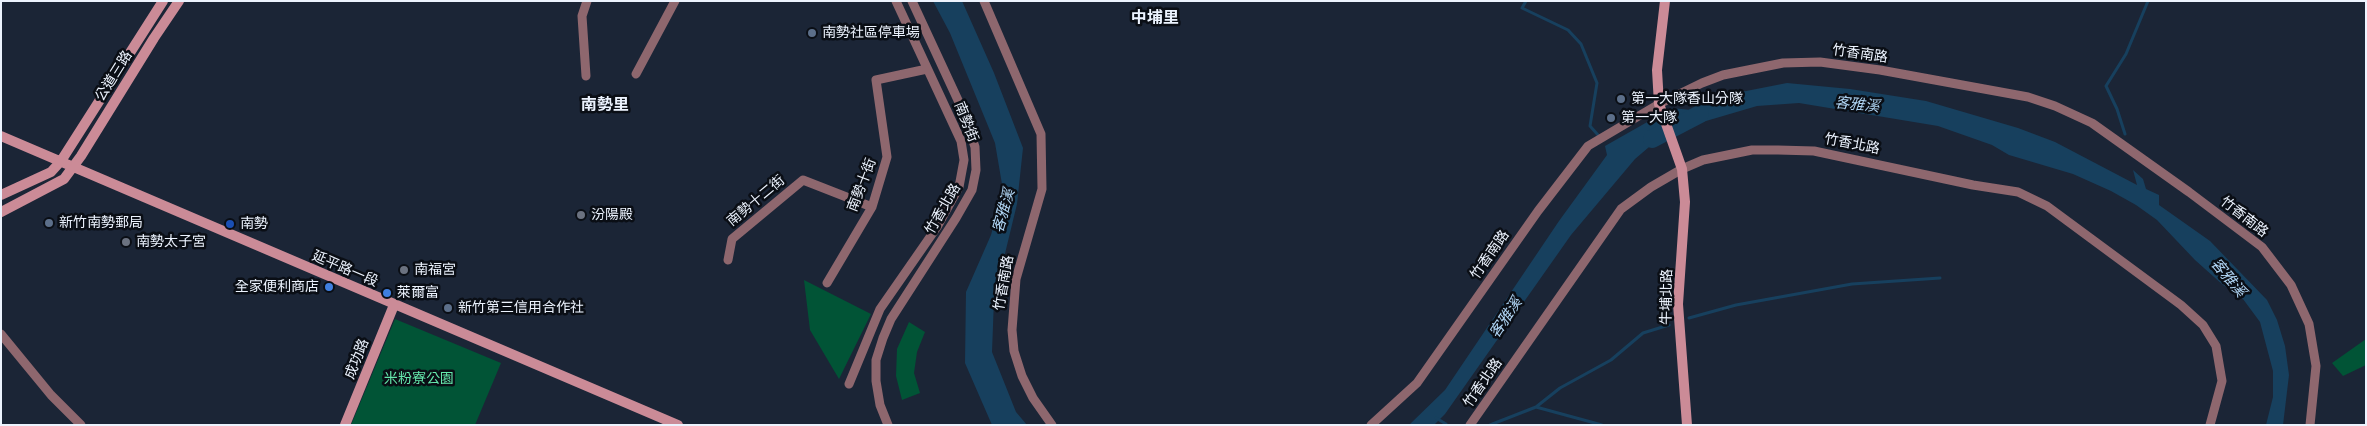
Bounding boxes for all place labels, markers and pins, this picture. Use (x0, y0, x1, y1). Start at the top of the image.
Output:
place label: 南勢社區停車場 (822, 25, 920, 41)
marker: 南勢社區停車場 (806, 27, 818, 39)
place label: 第一大隊香山分隊 (1631, 91, 1743, 107)
marker: 第一大隊香山分隊 (1615, 93, 1627, 105)
place label: 第一大隊 (1621, 110, 1677, 126)
marker: 第一大隊 (1605, 112, 1617, 124)
place label: 汾陽殿 (591, 207, 633, 223)
marker: 汾陽殿 (575, 209, 587, 221)
place label: 新竹南勢郵局 (59, 215, 143, 231)
place label: 南勢 (240, 216, 268, 232)
marker: 新竹南勢郵局 (43, 217, 55, 229)
marker: 南勢 (224, 218, 236, 230)
place label: 南勢太子宮 (136, 234, 206, 250)
marker: 南勢太子宮 (120, 236, 132, 248)
place label: 南福宮 (414, 262, 456, 278)
marker: 南福宮 (398, 264, 410, 276)
place label: 全家便利商店 (235, 279, 319, 295)
marker: 全家便利商店 (323, 281, 335, 293)
place label: 萊爾富 (397, 285, 439, 301)
marker: 萊爾富 (381, 287, 393, 299)
place label: 新竹第三信用合作社 (458, 300, 584, 316)
marker: 新竹第三信用合作社 (442, 302, 454, 314)

